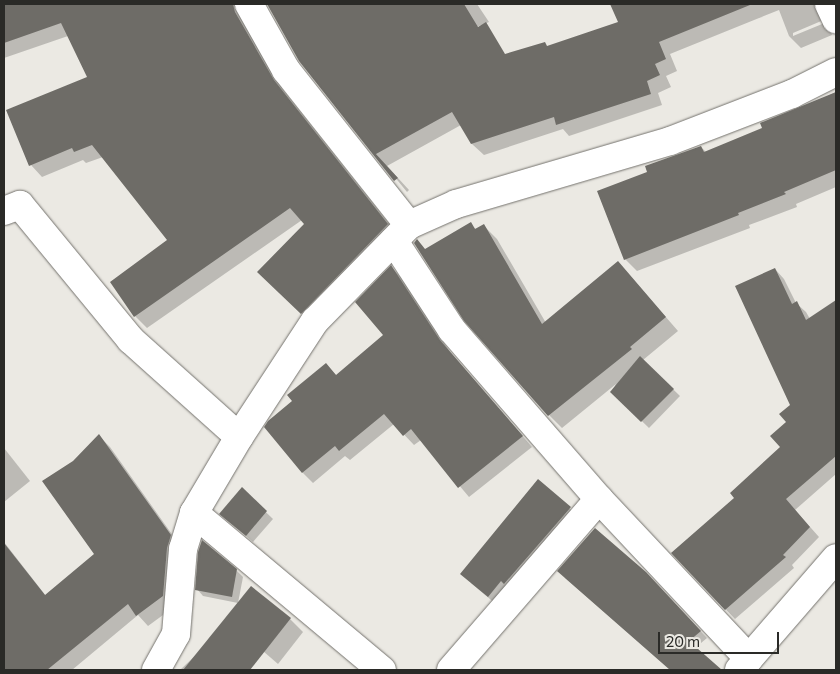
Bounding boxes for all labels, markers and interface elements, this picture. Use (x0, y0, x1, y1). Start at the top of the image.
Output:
scale bar (660, 622, 781, 654)
text: 20 m (666, 632, 700, 650)

